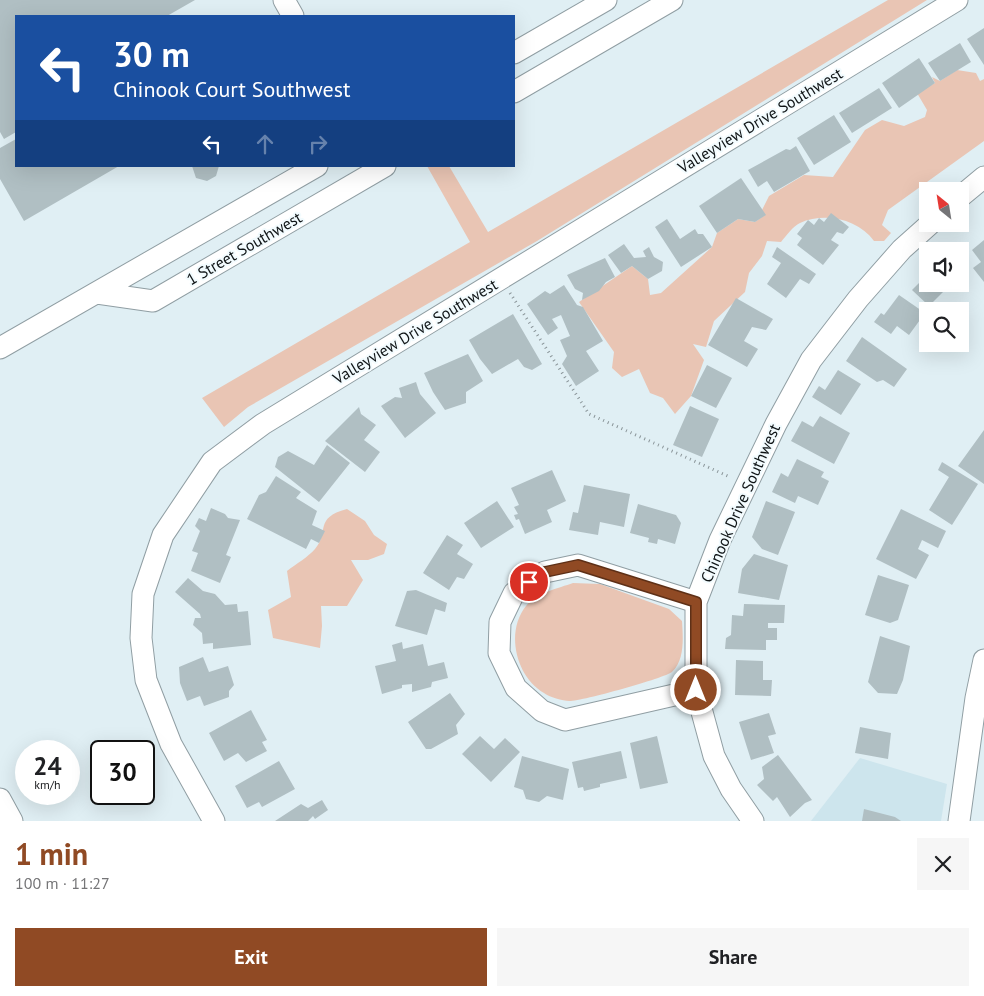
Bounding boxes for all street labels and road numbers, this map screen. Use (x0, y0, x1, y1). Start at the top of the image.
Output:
street label: Valleyview Drive Southwest (673, 63, 846, 178)
street label: 1 Street Southwest (183, 207, 306, 289)
street label: Valleyview Drive Southwest (328, 274, 501, 389)
street label: Chinook Drive Southwest (696, 420, 784, 585)

